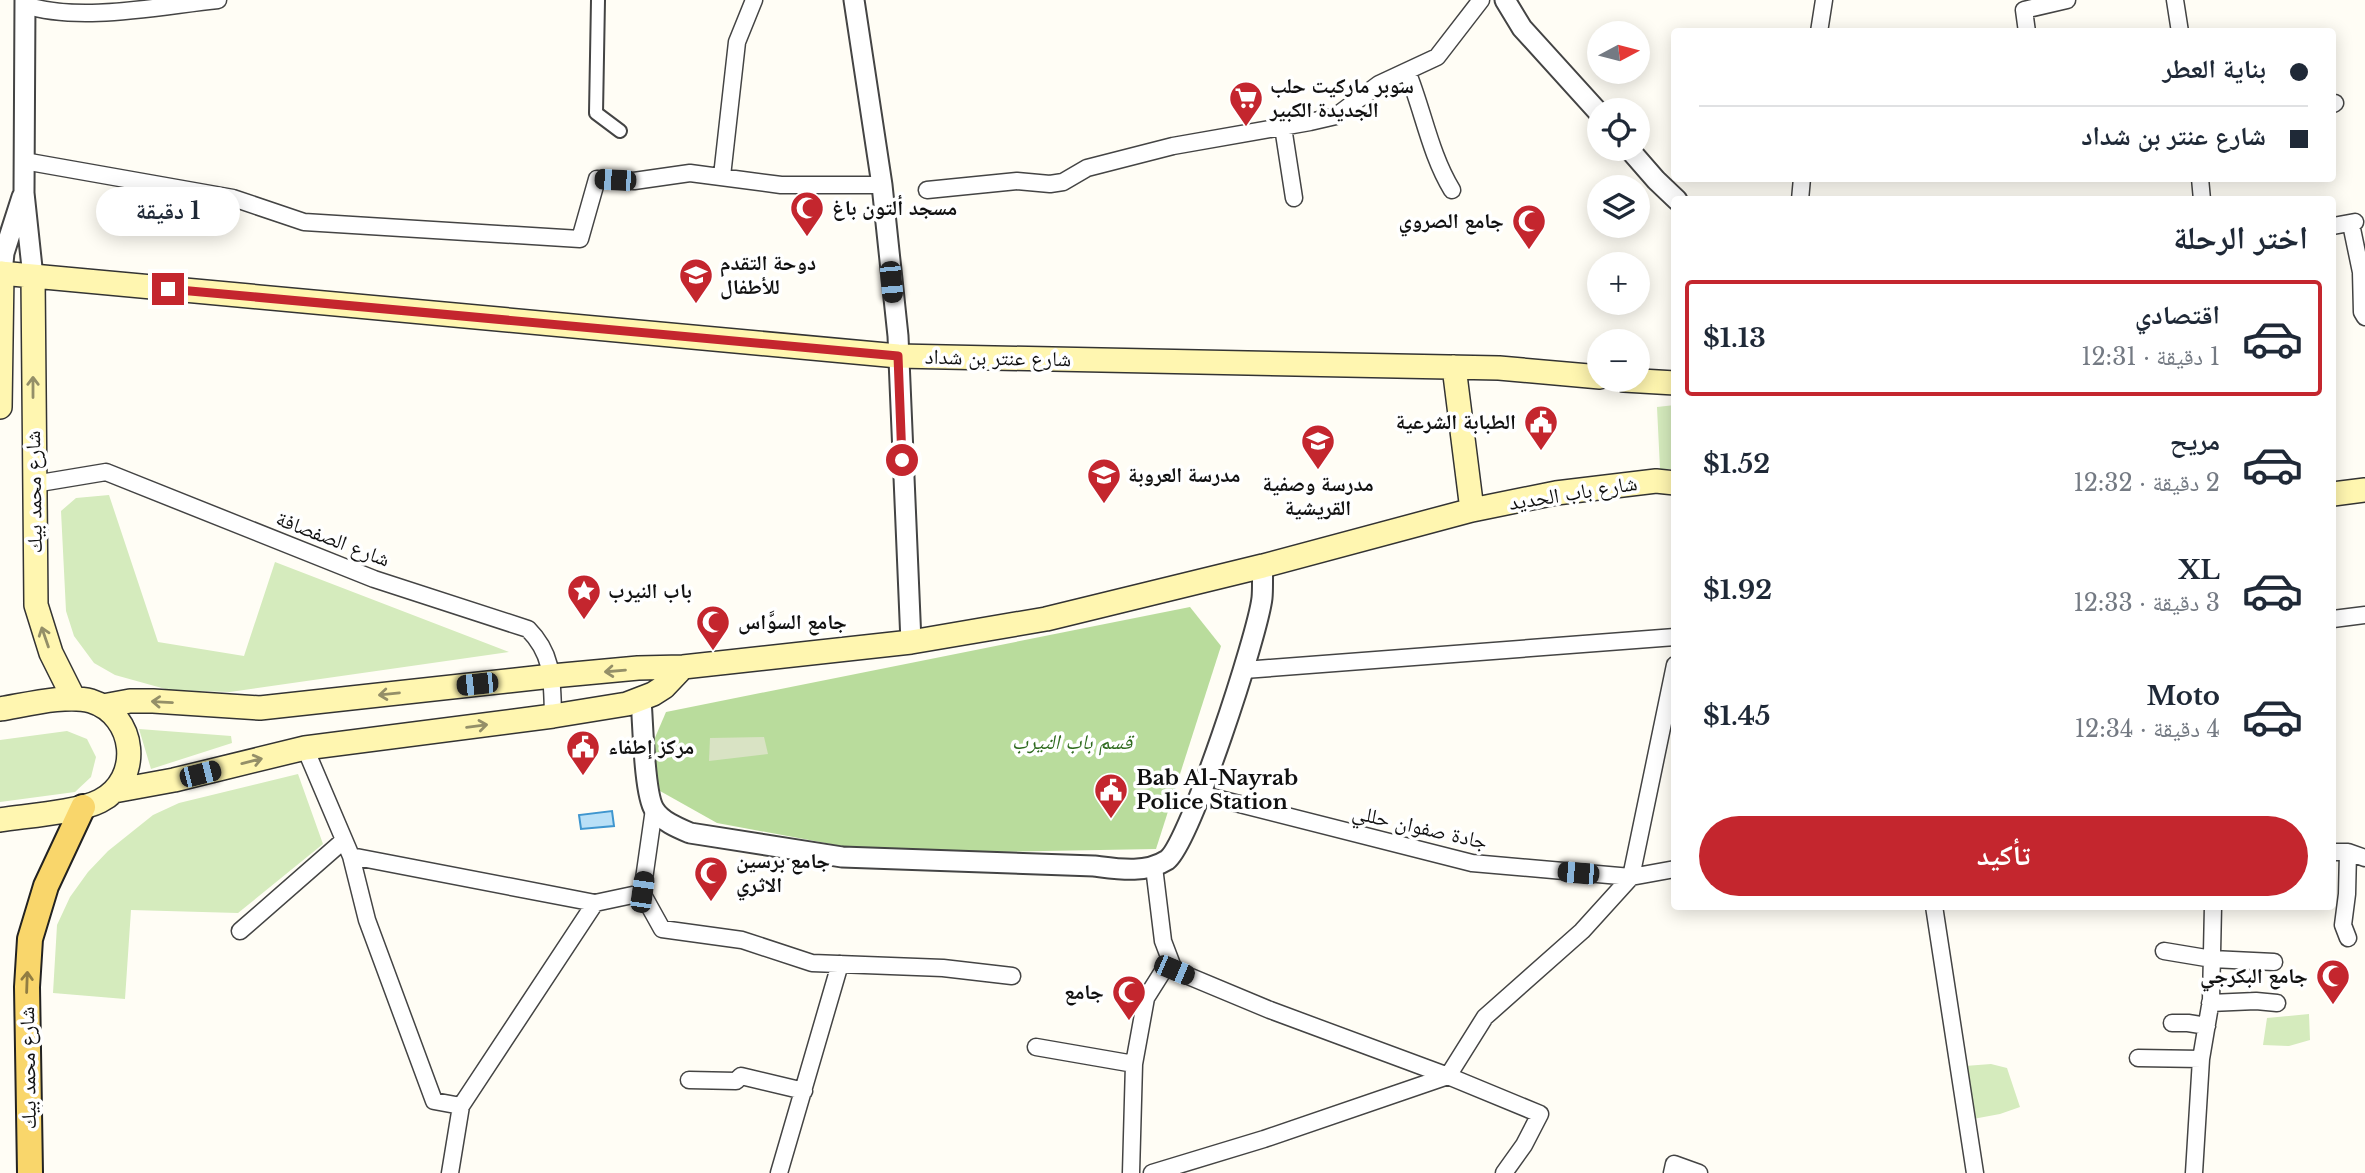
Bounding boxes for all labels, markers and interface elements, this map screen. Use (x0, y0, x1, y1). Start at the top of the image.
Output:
north arrow (1587, 21, 1650, 84)
map controls (1587, 21, 1650, 392)
text: بناية العطر (2163, 53, 2266, 85)
place label: سوبر ماركيت حلب الجديدة الكبير (1269, 73, 1414, 123)
supermarket icon: سوبر ماركيت حلب الجديدة الكبير (1227, 79, 1265, 128)
button: locate (1587, 98, 1650, 161)
text: شارع عنتر بن شداد (2081, 120, 2266, 152)
car (594, 168, 637, 192)
button: layers (1587, 175, 1650, 238)
callout: 1 دقيقة (96, 188, 240, 236)
mosque icon: مسجد ألتون باغ (788, 189, 826, 238)
place label: مسجد ألتون باغ (832, 194, 957, 221)
text: 1 دقيقة (136, 197, 200, 225)
mosque icon: جامع الصروي (1510, 202, 1548, 251)
place label: جامع الصروي (1398, 208, 1504, 237)
text: اختر الرحلة (2173, 218, 2308, 258)
place label: دوحة التقدم للأطفال (720, 250, 816, 300)
button: + (1587, 252, 1650, 315)
school or university icon: دوحة التقدم للأطفال (677, 256, 715, 305)
car (879, 260, 904, 304)
route end (152, 273, 184, 305)
text: اقتصادي (2135, 299, 2220, 331)
icon: car (2241, 307, 2304, 370)
text: $1.13 (1703, 322, 1766, 354)
button: − (1587, 329, 1650, 392)
text: 1 دقيقة · 12:31 (2081, 343, 2220, 371)
street label: شارع عنتر بن شداد (925, 344, 1071, 372)
one-way arrow (26, 375, 40, 398)
public building icon: الطبابة الشرعية (1522, 403, 1560, 452)
place label: الطبابة الشرعية (1396, 409, 1516, 435)
school or university icon: مدرسة وصفية القريشية (1299, 422, 1337, 471)
text: مريح (2170, 425, 2220, 457)
street label: شارع محمد بيك (20, 430, 48, 554)
icon: car (2241, 433, 2304, 496)
route start (886, 444, 918, 476)
text: $1.52 (1703, 448, 1770, 480)
school or university icon: مدرسة العروبة (1085, 456, 1123, 505)
place label: مدرسة العروبة (1128, 462, 1240, 488)
text: 2 دقيقة · 12:32 (2073, 469, 2220, 497)
street label: شارع باب الحديد (1507, 470, 1639, 516)
place label: مدرسة وصفية القريشية (1262, 471, 1374, 521)
street label: شارع الصفصافة (272, 505, 394, 573)
text: XL (2178, 554, 2220, 586)
icon: car (2241, 559, 2304, 622)
place icon: باب النيرب (565, 572, 603, 621)
text: $1.92 (1703, 574, 1772, 606)
place label: باب النيرب (608, 578, 692, 604)
text: 3 دقيقة · 12:33 (2073, 589, 2220, 617)
mosque icon: جامع السوَّاس (694, 603, 732, 652)
place label: جامع السوَّاس (738, 609, 847, 636)
one-way arrow (38, 627, 50, 649)
one-way arrow (604, 665, 627, 678)
car (456, 671, 499, 697)
text: Moto (2147, 680, 2220, 712)
icon: car (2241, 685, 2304, 748)
one-way arrow (378, 687, 400, 700)
one-way arrow (151, 695, 174, 708)
text: $1.45 (1703, 700, 1771, 732)
text: 4 دقيقة · 12:34 (2075, 715, 2220, 743)
one-way arrow (465, 719, 488, 732)
public building icon: مركز إطفاء (564, 728, 602, 777)
park label: قسم باب النيرب (1012, 729, 1135, 756)
place label: مركز إطفاء (608, 734, 694, 760)
one-way arrow (241, 754, 263, 767)
car (178, 759, 223, 789)
place label: Bab Al-Nayrab Police Station (1136, 765, 1298, 815)
public building icon: Bab Al-Nayrab Police Station (1092, 771, 1130, 820)
street label: جادة صفوان حللي (1349, 799, 1490, 858)
button: تأكيد (1699, 816, 2308, 896)
place label: جامع برسين الاثري (736, 848, 830, 901)
mosque icon: جامع برسين الاثري (692, 854, 730, 903)
car (1557, 861, 1600, 885)
car (629, 870, 656, 914)
car (1151, 952, 1198, 988)
mosque icon: جامع البكرجي (2314, 957, 2352, 1006)
place label: جامع البكرجي (2200, 963, 2308, 992)
one-way arrow (21, 971, 34, 994)
mosque icon: جامع (1110, 973, 1148, 1022)
place label: جامع (1064, 979, 1104, 1006)
street label: شارع محمد بيك (14, 1006, 42, 1130)

